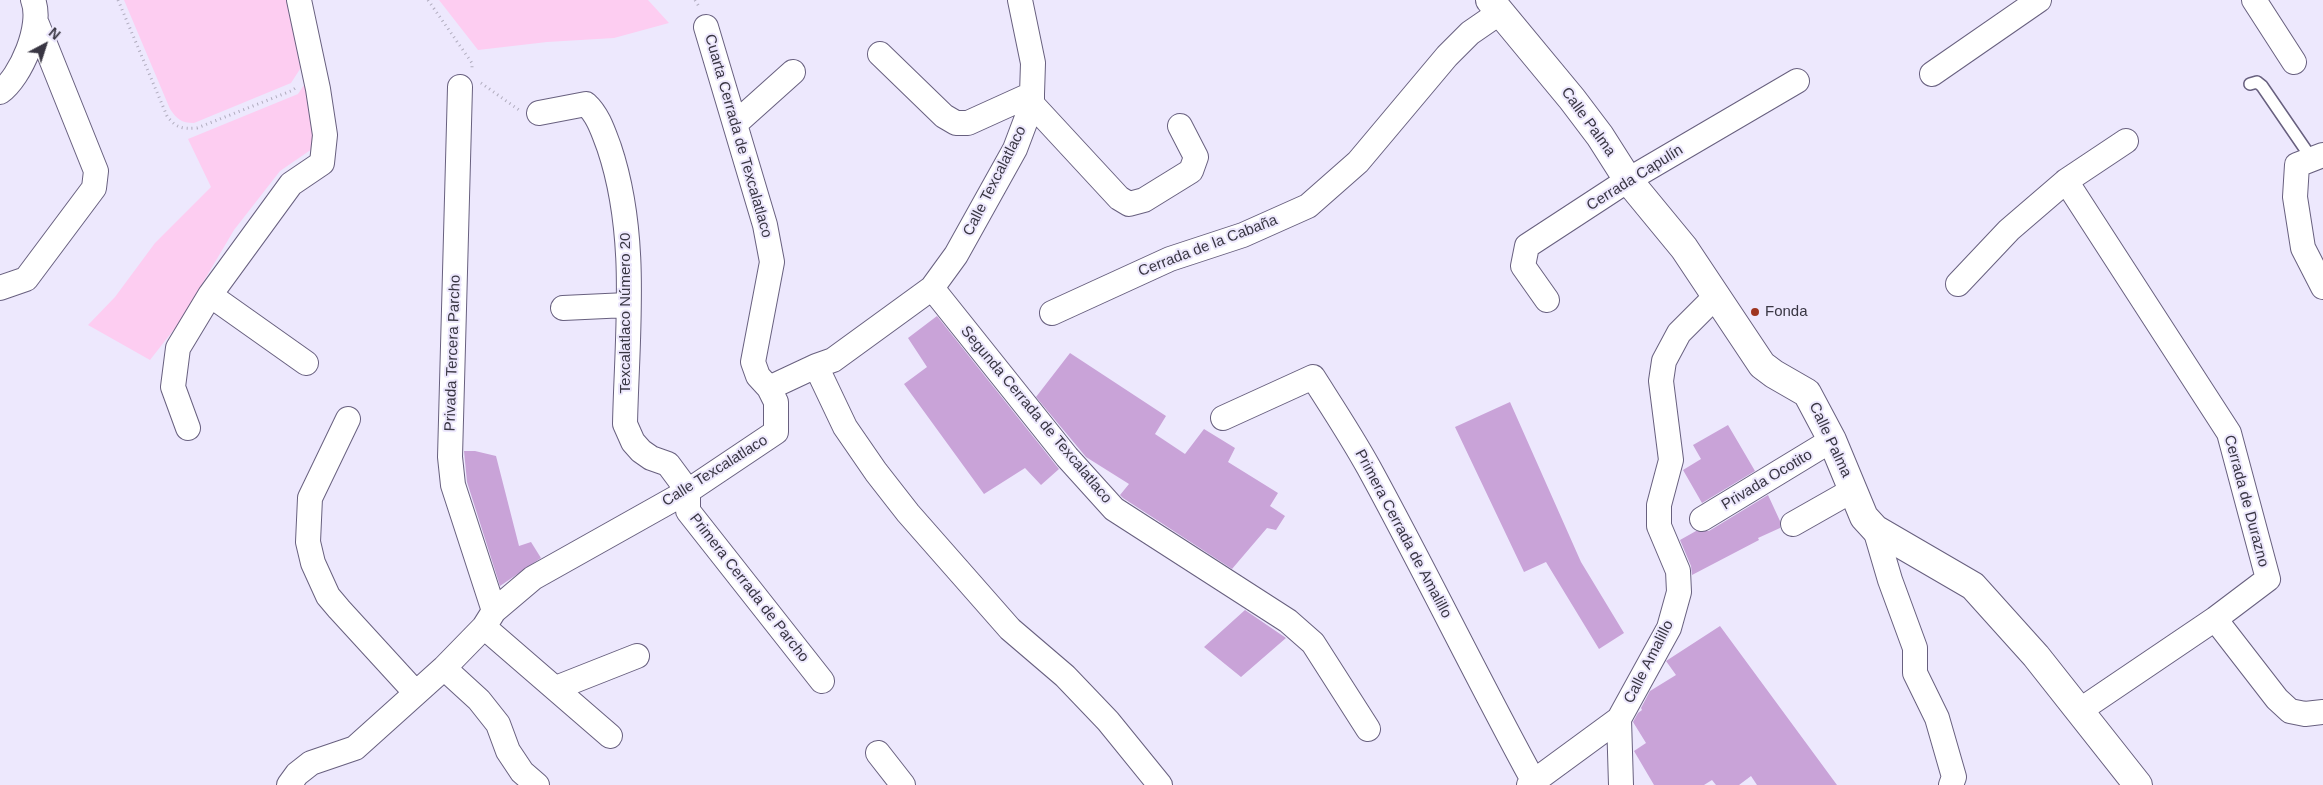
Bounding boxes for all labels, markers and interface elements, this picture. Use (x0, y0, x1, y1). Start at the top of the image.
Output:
north arrow (20, 20, 70, 70)
text: N (46, 24, 64, 43)
street label: Cuarta Cerrada de Texcalatlaco (700, 32, 776, 240)
street label: Calle Palma (1557, 84, 1619, 160)
street label: Calle Texcalatlaco (960, 123, 1030, 239)
street label: Cerrada Capulín (1584, 141, 1686, 215)
street label: Cerrada de la Cabaña (1136, 211, 1280, 281)
street label: Texcalatlaco Número 20 (617, 233, 635, 393)
street label: Privada Tercera Parcho (441, 274, 465, 432)
place label: Fonda (1765, 303, 1808, 321)
marker: Fonda (1749, 306, 1761, 318)
street label: Segunda Cerrada de Texcalatlaco (956, 323, 1116, 507)
street label: Calle Palma (1805, 400, 1855, 480)
street label: Calle Texcalatlaco (659, 431, 771, 511)
street label: Cerrada de Durazno (2220, 433, 2272, 569)
street label: Privada Ocotito (1718, 446, 1816, 514)
street label: Primera Cerrada de Amalillo (1351, 447, 1455, 621)
street label: Primera Cerrada de Parcho (685, 510, 813, 666)
street label: Calle Amalillo (1620, 617, 1678, 707)

